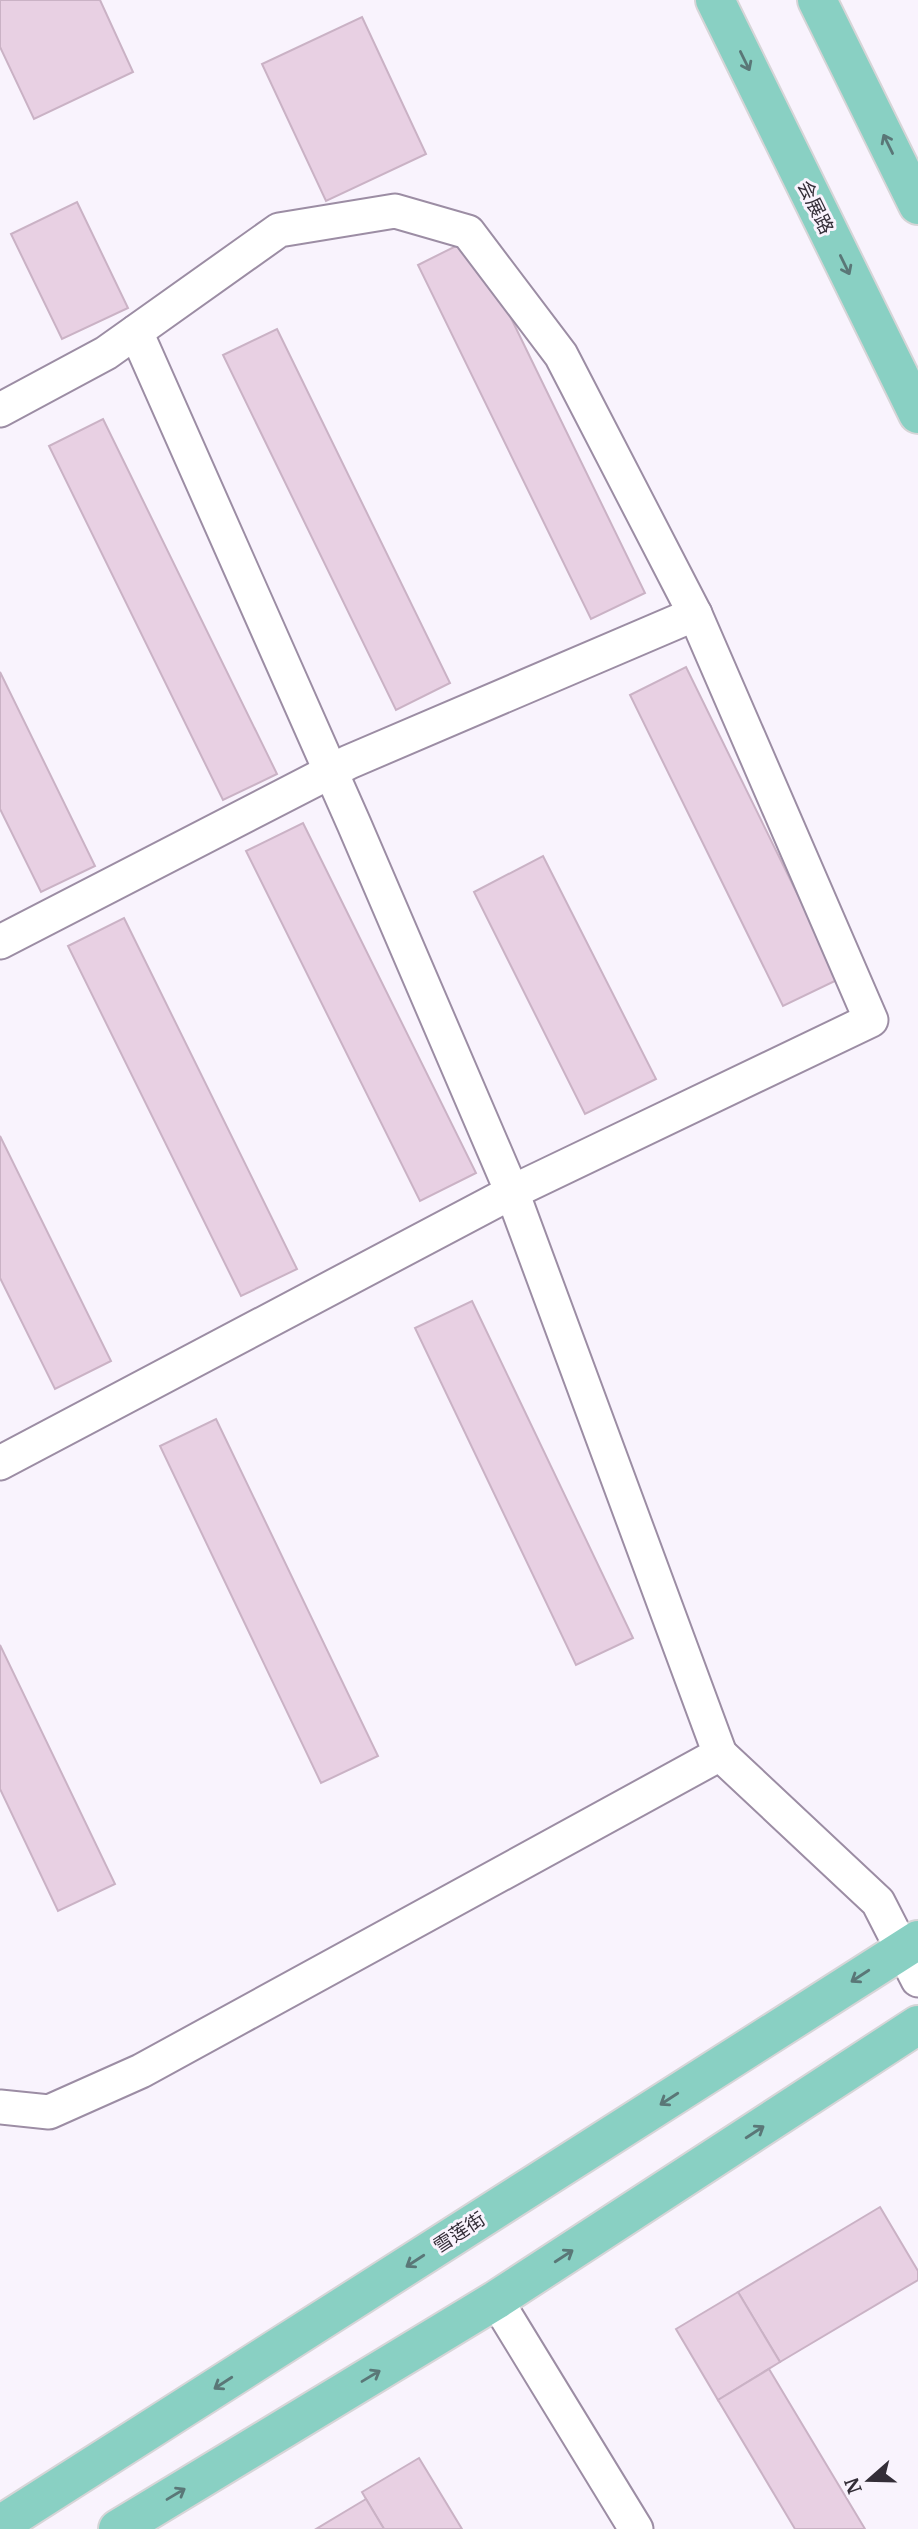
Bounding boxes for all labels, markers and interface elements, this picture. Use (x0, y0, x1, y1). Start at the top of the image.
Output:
one-way arrow (739, 50, 752, 71)
one-way arrow (880, 134, 894, 155)
street label: 会展路 (793, 176, 839, 238)
one-way arrow (839, 254, 853, 275)
one-way arrow (851, 1970, 871, 1984)
one-way arrow (659, 2092, 679, 2106)
one-way arrow (744, 2124, 764, 2138)
street label: 雪莲街 (429, 2206, 489, 2258)
one-way arrow (554, 2248, 573, 2263)
one-way arrow (405, 2254, 425, 2268)
one-way arrow (360, 2368, 380, 2382)
one-way arrow (214, 2376, 233, 2390)
north arrow (834, 2445, 904, 2515)
text: N (839, 2475, 867, 2497)
one-way arrow (166, 2486, 185, 2501)

